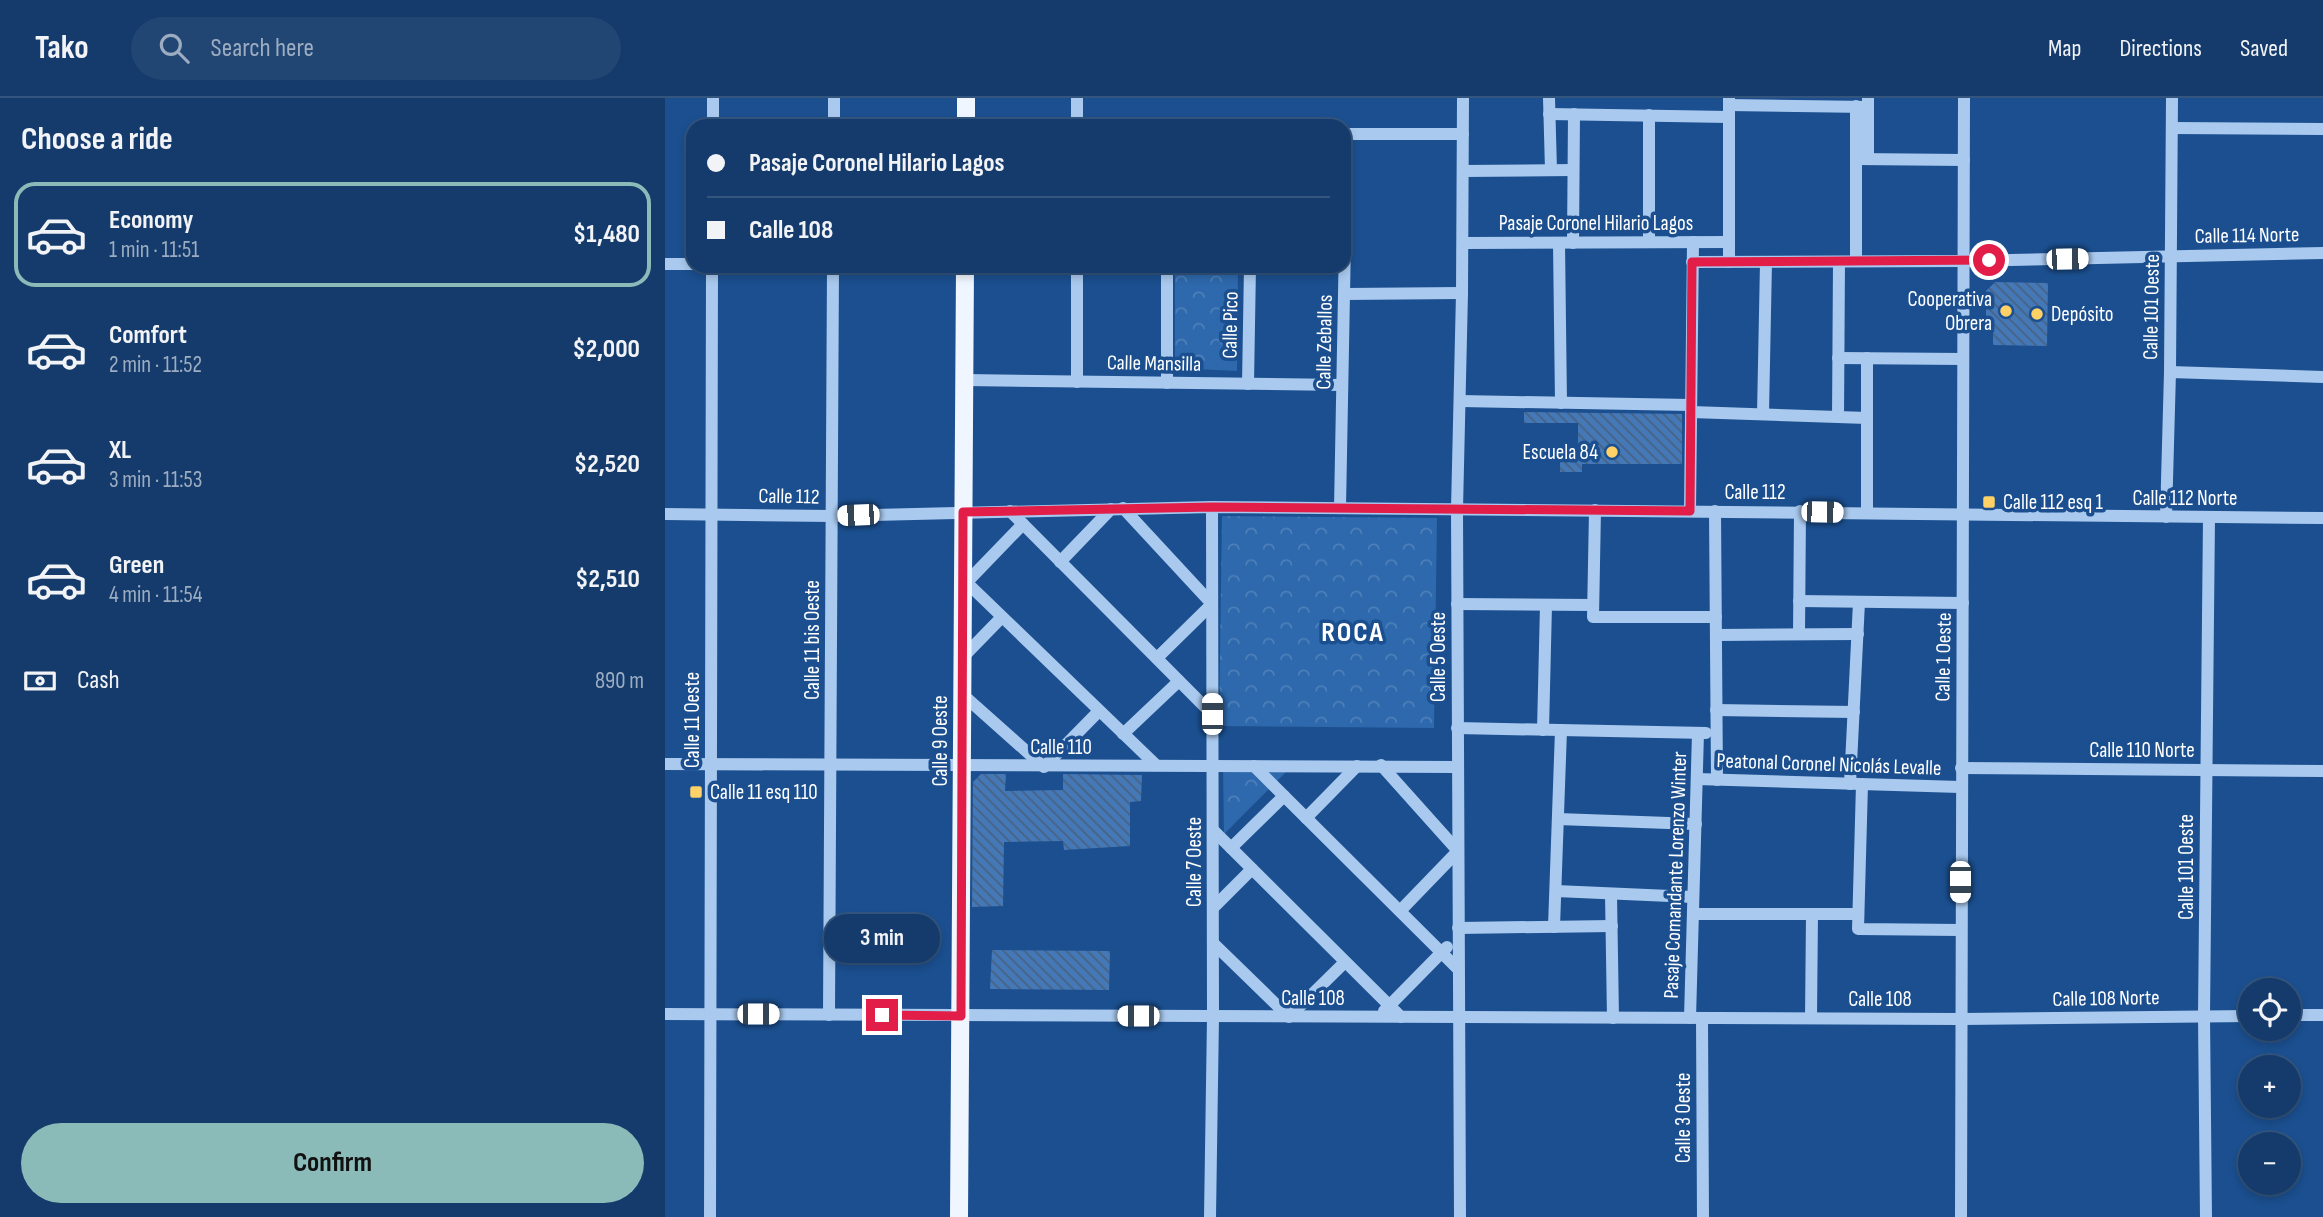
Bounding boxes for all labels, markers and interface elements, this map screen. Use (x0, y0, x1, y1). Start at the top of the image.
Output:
search box (131, 17, 621, 80)
text: Tako (35, 28, 89, 68)
icon: search (155, 29, 193, 67)
text: Search here (211, 33, 314, 64)
text: Map (2048, 34, 2081, 63)
text: Directions (2119, 34, 2202, 63)
text: Saved (2240, 34, 2288, 63)
text: Choose a ride (21, 120, 173, 159)
text: Pasaje Coronel Hilario Lagos (749, 148, 1005, 179)
icon: car (25, 203, 88, 266)
text: Economy (109, 205, 193, 236)
street label: Pasaje Coronel Hilario Lagos (1499, 211, 1693, 236)
text: Calle 108 (749, 215, 833, 246)
text: $1,480 (573, 219, 640, 250)
street label: Calle 114 Norte (2194, 222, 2300, 249)
text: 1 min · 11:51 (109, 236, 199, 264)
route start (1973, 244, 2005, 276)
car (2046, 248, 2089, 270)
street label: Calle 101 Oeste (2138, 254, 2165, 360)
place label: Cooperativa Obrera (1907, 287, 1992, 336)
street label: Calle Pico (1217, 291, 1244, 359)
street label: Calle Zeballos (1311, 294, 1338, 390)
place label: Depósito (2051, 302, 2114, 327)
marker: Cooperativa Obrera (1998, 303, 2014, 319)
marker: Depósito (2029, 306, 2045, 322)
icon: car (25, 318, 88, 381)
text: Comfort (109, 320, 187, 351)
text: $2,000 (572, 334, 640, 365)
street label: Calle Mansilla (1107, 350, 1201, 377)
text: 2 min · 11:52 (109, 351, 202, 379)
icon: car (25, 433, 88, 496)
text: XL (109, 435, 131, 466)
place label: Escuela 84 (1522, 440, 1598, 465)
marker: Escuela 84 (1604, 444, 1620, 460)
text: $2,520 (574, 449, 640, 480)
text: 3 min · 11:53 (109, 466, 202, 494)
street label: Calle 112 (1724, 480, 1786, 505)
street label: Calle 112 (758, 483, 820, 510)
street label: Calle 112 Norte (2133, 486, 2237, 511)
place label: Calle 112 esq 1 (2003, 490, 2103, 515)
marker: Calle 112 esq 1 (1981, 494, 1997, 510)
car (1801, 501, 1844, 523)
car (837, 504, 880, 526)
icon: car (25, 548, 88, 611)
text: Green (109, 550, 164, 581)
text: $2,510 (575, 564, 640, 595)
street label: Calle 11 bis Oeste (800, 580, 825, 700)
text: 4 min · 11:54 (109, 581, 202, 609)
street label: Calle 5 Oeste (1426, 612, 1451, 702)
street label: Calle 1 Oeste (1930, 612, 1957, 702)
district label: ROCA (1321, 616, 1385, 649)
icon: cash (21, 662, 59, 700)
text: Cash (77, 665, 120, 696)
text: 890 m (595, 667, 644, 695)
street label: Calle 11 Oeste (680, 672, 705, 768)
car (1202, 693, 1223, 735)
street label: Calle 9 Oeste (928, 695, 953, 787)
street label: Calle 110 (1030, 735, 1092, 760)
street label: Calle 110 Norte (2089, 738, 2195, 763)
street label: Peatonal Coronel Nicolás Levalle (1716, 748, 1942, 781)
street label: Pasaje Comandante Lorenzo Winter (1659, 751, 1692, 999)
place label: Calle 11 esq 110 (710, 780, 818, 805)
marker: Calle 11 esq 110 (688, 784, 704, 800)
street label: Calle 101 Oeste (2174, 814, 2199, 920)
street label: Calle 7 Oeste (1182, 817, 1207, 907)
car (1950, 861, 1971, 903)
callout: 3 min (824, 914, 940, 962)
text: 3 min (860, 924, 904, 952)
map controls (2238, 978, 2301, 1195)
button: locate (2238, 978, 2301, 1041)
street label: Calle 108 Norte (2052, 985, 2160, 1012)
street label: Calle 108 (1281, 986, 1345, 1011)
street label: Calle 108 (1848, 987, 1912, 1012)
route end (866, 999, 898, 1031)
car (738, 1004, 780, 1025)
car (1118, 1006, 1160, 1027)
button: + (2238, 1055, 2301, 1118)
street label: Calle 3 Oeste (1671, 1073, 1696, 1163)
button: Confirm (21, 1123, 644, 1203)
button: − (2238, 1132, 2301, 1195)

